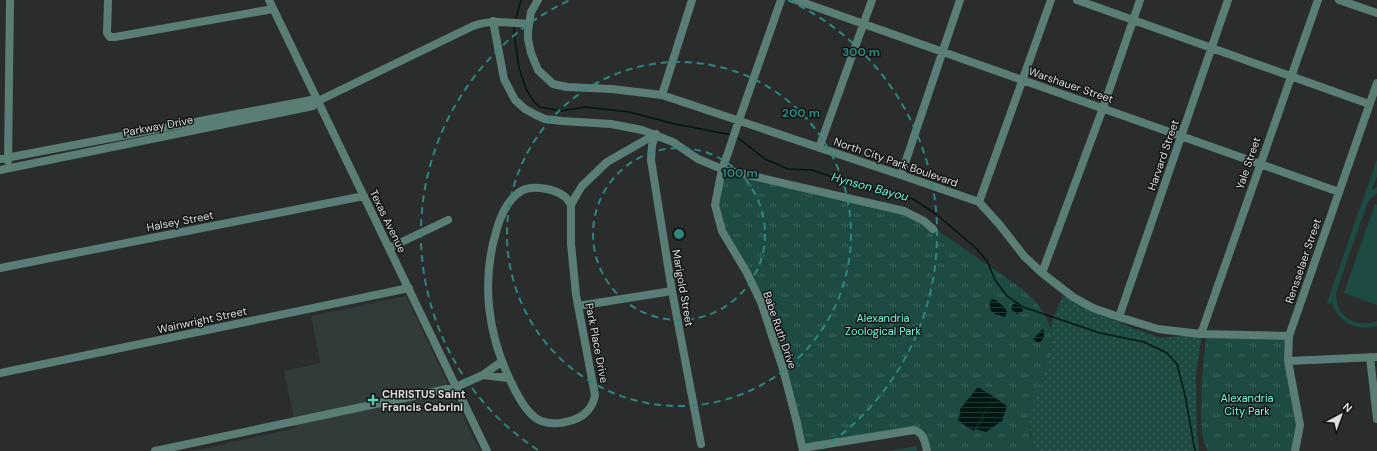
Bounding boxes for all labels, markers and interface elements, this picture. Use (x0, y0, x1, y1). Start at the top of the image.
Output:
text: 300 m (842, 44, 880, 60)
street label: Warshauer Street (1027, 64, 1115, 106)
text: 200 m (782, 105, 820, 121)
street label: Parkway Drive (122, 112, 194, 140)
street label: Harvard Street (1144, 118, 1182, 192)
street label: North City Park Boulevard (832, 134, 960, 190)
street label: Yale Street (1233, 135, 1263, 191)
text: 100 m (722, 165, 758, 181)
water label: Hynson Bayou (830, 169, 910, 205)
street label: Texas Avenue (367, 187, 409, 255)
street label: Halsey Street (145, 208, 215, 234)
street label: Rensselaer Street (1282, 217, 1324, 305)
centre of rings (672, 227, 686, 241)
street label: Marigold Street (669, 248, 697, 328)
street label: Babe Ruth Drive (760, 289, 800, 371)
street label: Park Place Drive (582, 302, 612, 384)
street label: Wainwright Street (156, 304, 248, 336)
park label: Alexandria Zoological Park (845, 311, 921, 338)
place label: CHRISTUS Saint Francis Cabrini (382, 387, 466, 414)
park label: Alexandria City Park (1220, 391, 1274, 418)
marker: CHRISTUS Saint Francis Cabrini (367, 394, 379, 406)
north arrow (1321, 395, 1361, 435)
text: N (1340, 400, 1355, 415)

